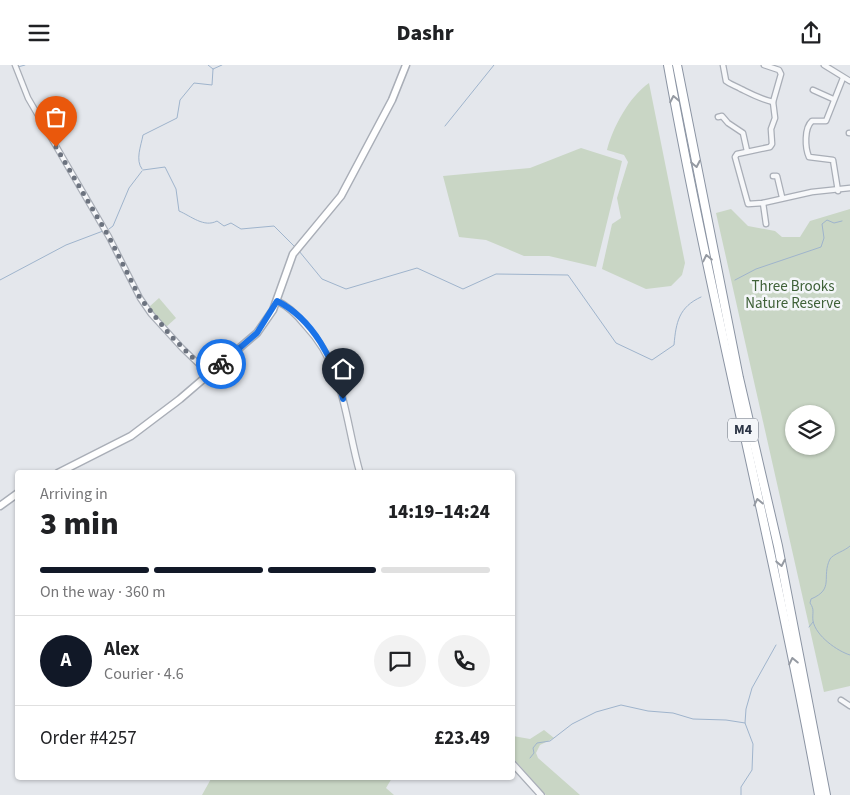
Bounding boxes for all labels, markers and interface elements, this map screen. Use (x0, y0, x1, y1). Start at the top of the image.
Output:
text: Dashr (396, 17, 454, 49)
icon: menu (25, 19, 53, 47)
icon: share (797, 19, 825, 47)
one-way arrow (670, 94, 680, 103)
pin (35, 96, 77, 147)
icon: bag (42, 103, 70, 131)
one-way arrow (691, 160, 701, 169)
one-way arrow (702, 253, 713, 262)
park label: Three Brooks Nature Reserve (745, 276, 841, 314)
courier (196, 339, 246, 389)
pin (322, 348, 364, 399)
icon: bike (207, 350, 235, 378)
icon: home (329, 355, 357, 383)
map controls (785, 405, 835, 455)
button: layers (785, 405, 835, 455)
road number: M4 (728, 419, 758, 441)
text: Arriving in (40, 483, 108, 505)
one-way arrow (753, 498, 764, 507)
text: 14:19–14:24 (388, 499, 490, 526)
text: 3 min (40, 501, 119, 547)
one-way arrow (775, 559, 786, 567)
text: On the way · 360 m (40, 581, 165, 603)
button: chat (374, 635, 426, 687)
button: phone (438, 635, 490, 687)
text: Alex (104, 636, 140, 663)
text: A (61, 647, 71, 674)
one-way arrow (788, 657, 798, 666)
text: Courier · 4.6 (104, 663, 184, 685)
text: Order #4257 (40, 725, 137, 752)
text: £23.49 (434, 725, 490, 752)

